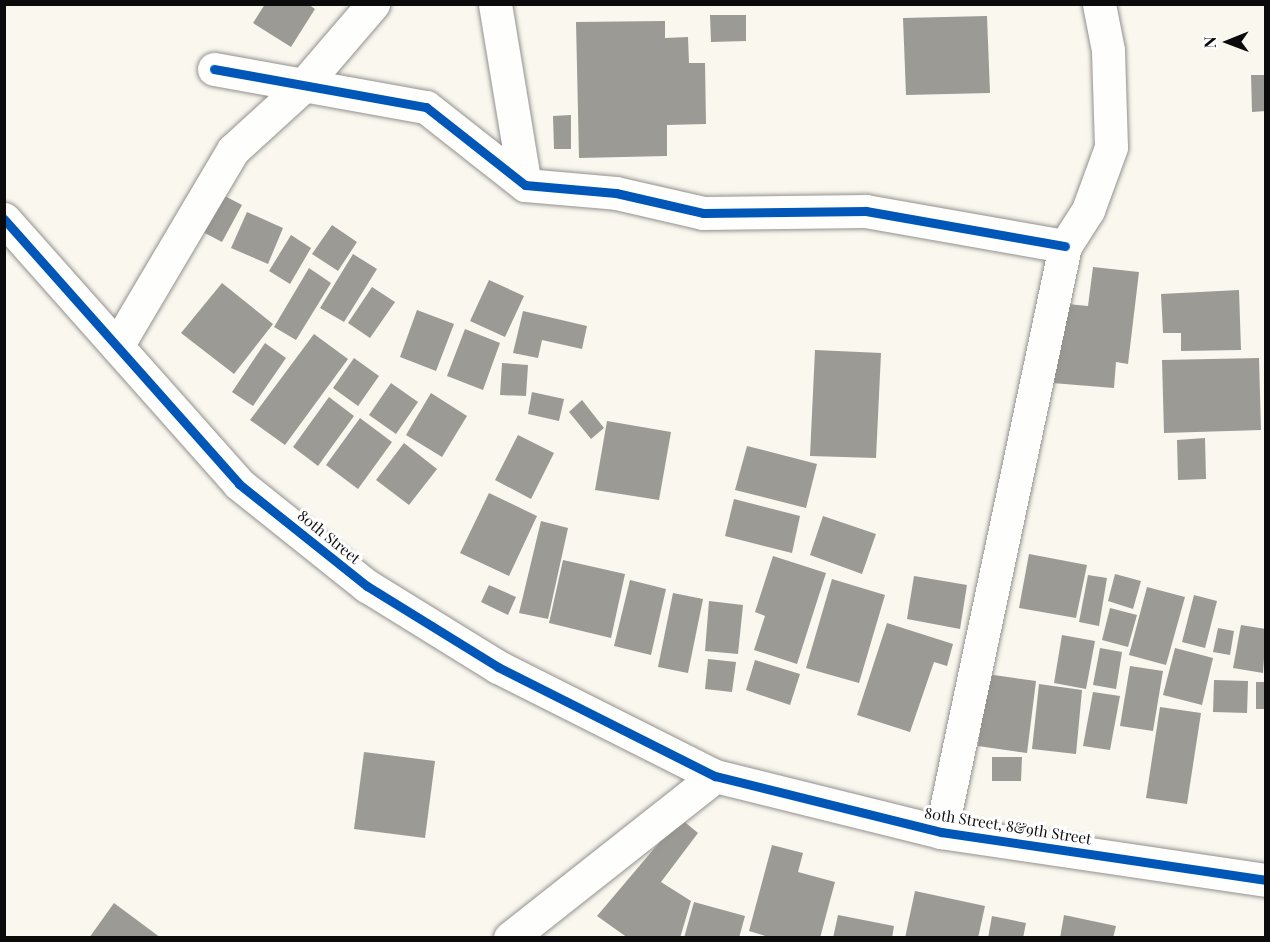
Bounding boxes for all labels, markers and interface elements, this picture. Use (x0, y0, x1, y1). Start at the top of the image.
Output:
north arrow (1198, 12, 1258, 72)
text: N (1199, 36, 1220, 48)
street label: 80th Street (294, 506, 364, 568)
street label: 80th Street, 8&9th Street (923, 804, 1093, 848)

